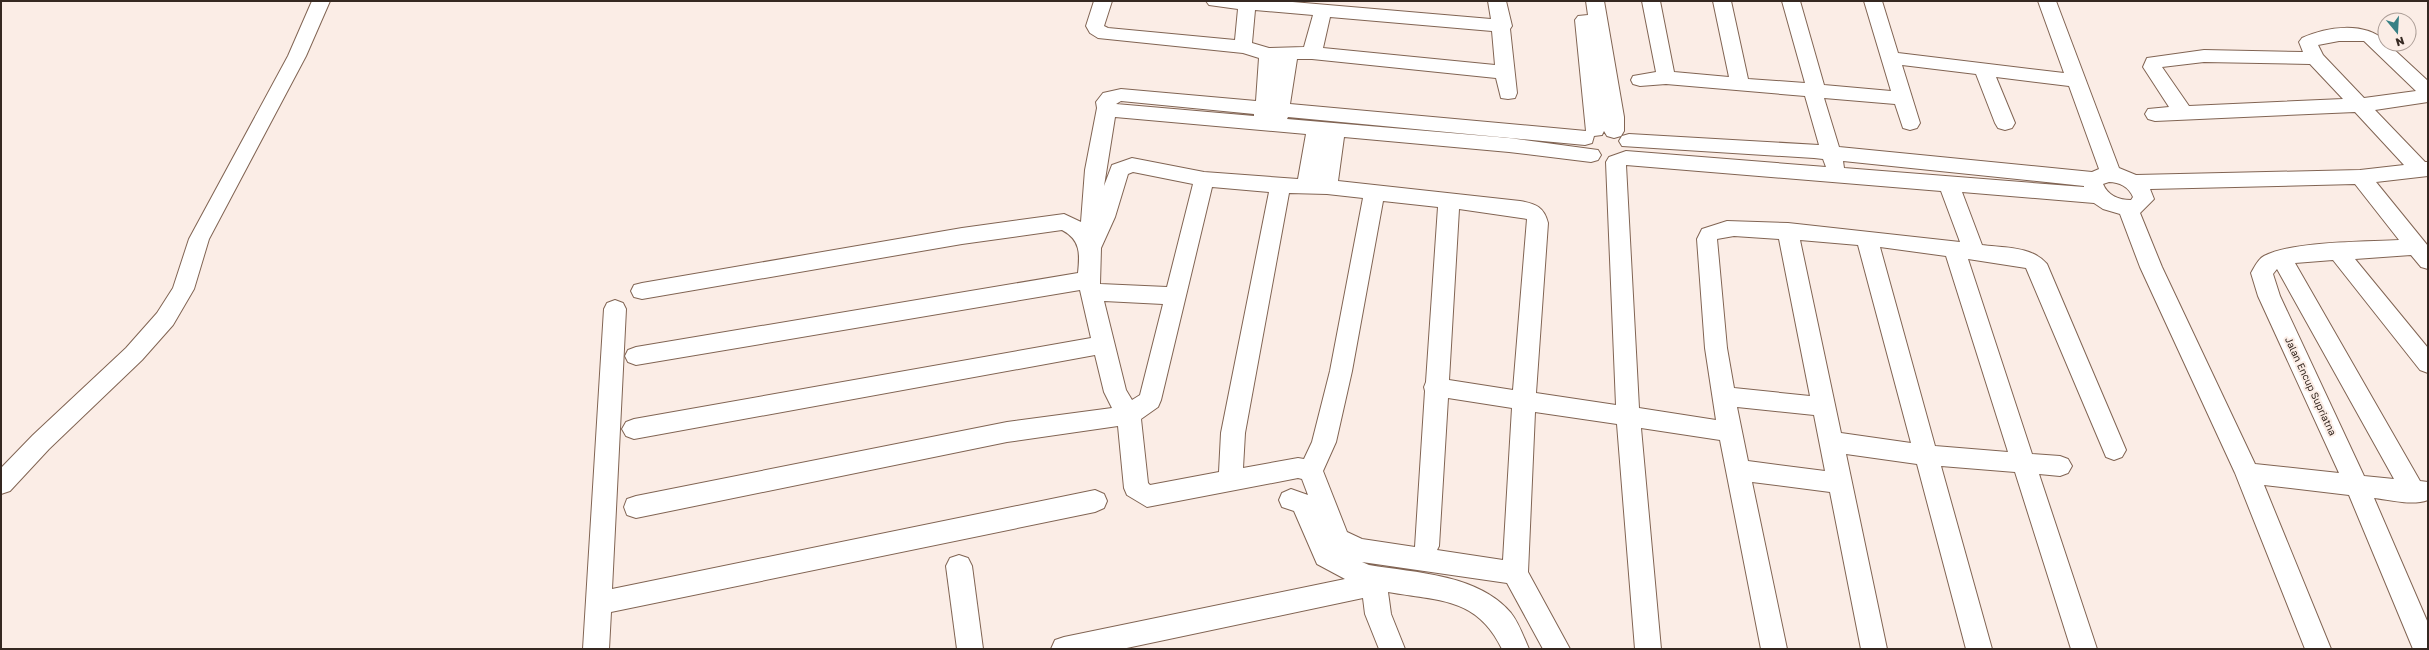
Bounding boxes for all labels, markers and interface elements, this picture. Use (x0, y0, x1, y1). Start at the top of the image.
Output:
north arrow (2377, 12, 2417, 52)
text: N (2394, 35, 2406, 49)
street label: Jalan Encup Supriatna (2283, 335, 2339, 437)

